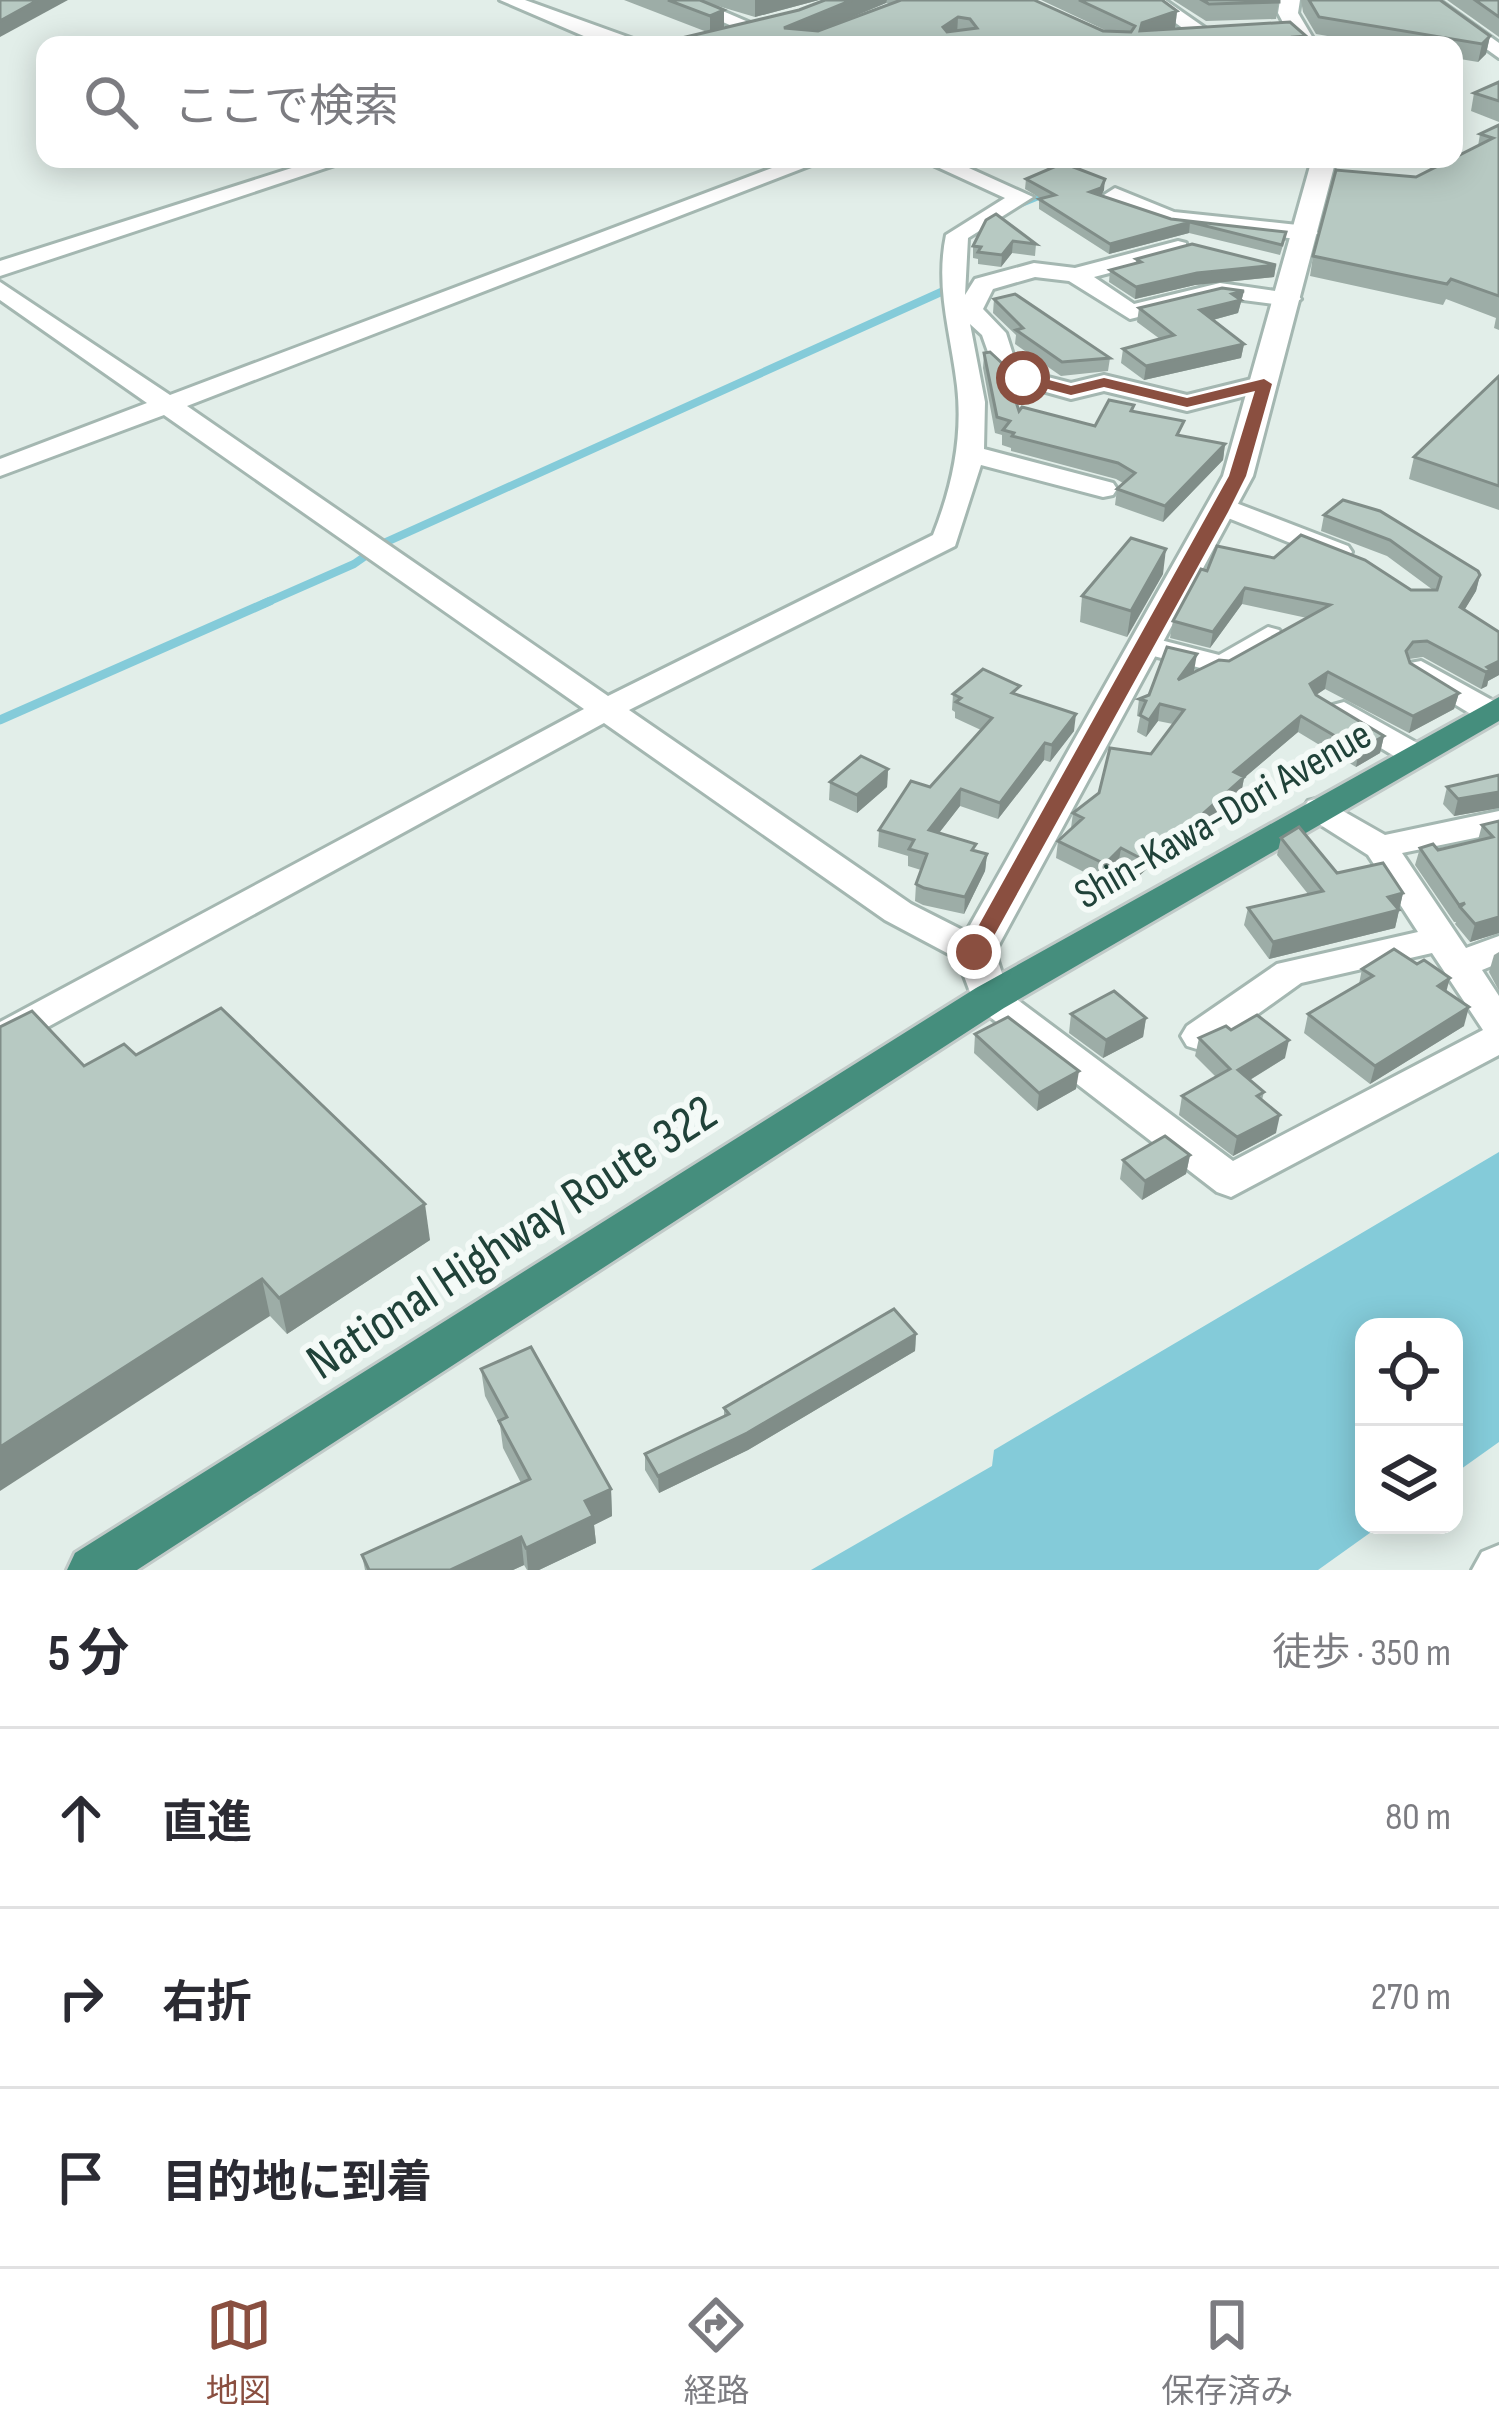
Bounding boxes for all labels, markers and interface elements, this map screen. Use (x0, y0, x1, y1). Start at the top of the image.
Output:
search box (36, 36, 1463, 168)
icon: search (78, 69, 144, 135)
text: ここで検索 (174, 80, 399, 135)
route start (996, 351, 1050, 405)
street label: Shin-Kawa-Dori Avenue (1066, 710, 1381, 921)
route end (947, 925, 1001, 979)
street label: National Highway Route 322 (296, 1083, 729, 1393)
map controls (1355, 1318, 1463, 1534)
button: locate (1355, 1318, 1463, 1426)
button: layers (1355, 1426, 1463, 1534)
text: 5 分 (48, 1624, 129, 1685)
text: 徒歩 · 350 m (1272, 1630, 1451, 1677)
icon: ahead (48, 1785, 114, 1851)
text: 80 m (1385, 1794, 1451, 1841)
text: 直進 (162, 1796, 252, 1851)
icon: right (48, 1965, 114, 2031)
text: 270 m (1371, 1974, 1451, 2021)
text: 右折 (162, 1976, 252, 2031)
icon: arrive (48, 2145, 114, 2211)
text: 目的地に到着 (162, 2156, 432, 2211)
tab: 地図 (206, 2292, 272, 2412)
tab: 経路 (683, 2292, 749, 2412)
tab: 保存済み (1161, 2292, 1293, 2412)

